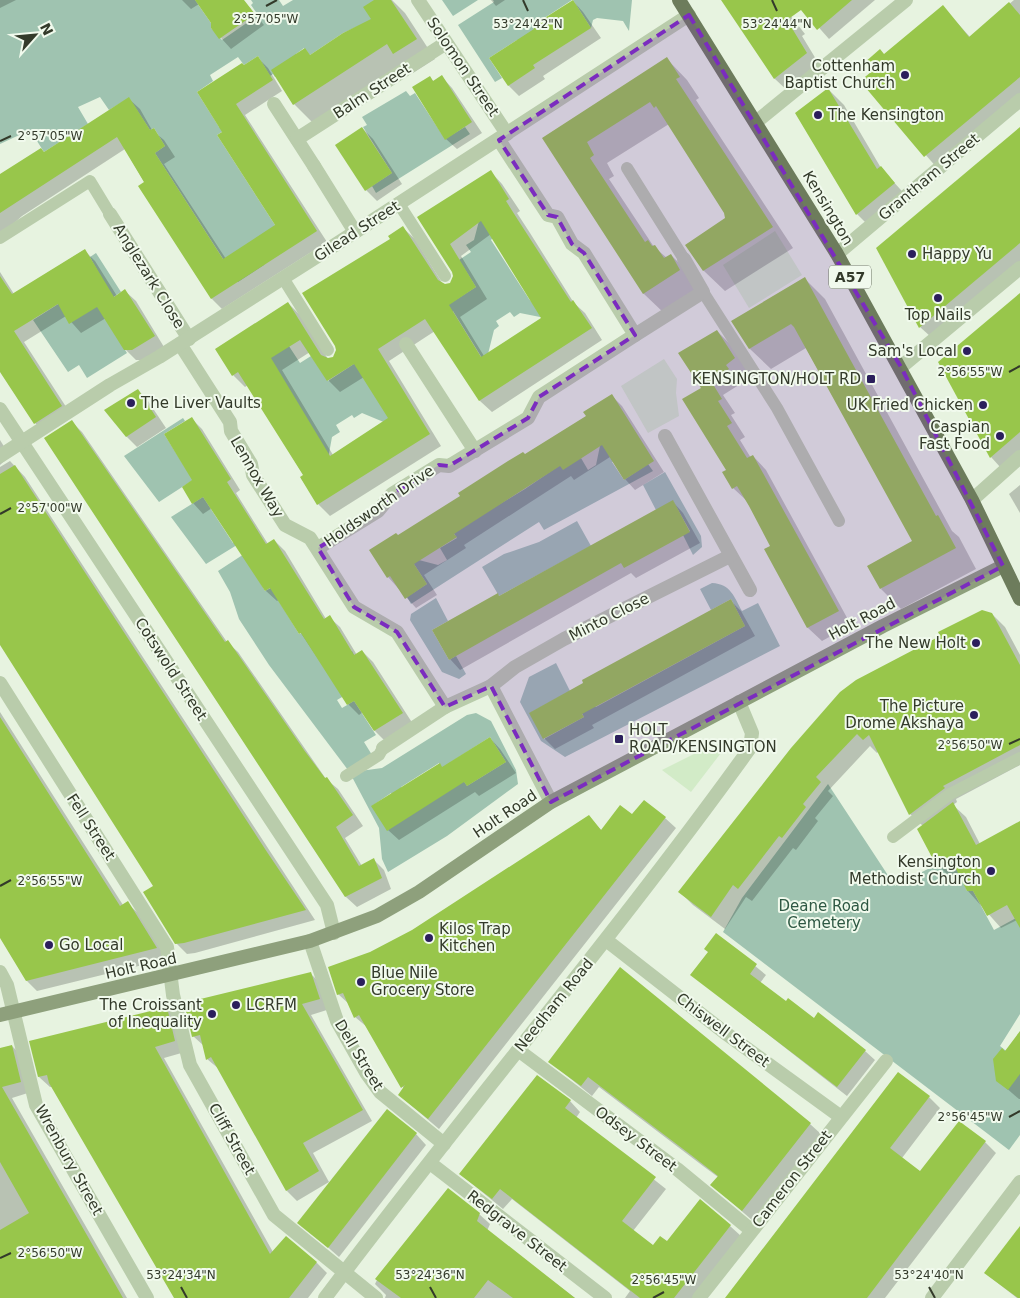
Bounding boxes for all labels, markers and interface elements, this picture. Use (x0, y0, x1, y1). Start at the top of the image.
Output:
north arrow (10, 10, 60, 60)
text: 2°57'05"W (234, 12, 299, 26)
street label: Solomon Street (423, 14, 503, 120)
text: 53°24'42"N (493, 17, 563, 31)
text: 53°24'44"N (742, 17, 812, 31)
text: N (37, 20, 56, 38)
place label: Cottenham Baptist Church (784, 57, 895, 92)
street label: Balm Street (330, 59, 414, 123)
marker: Cottenham Baptist Church (899, 69, 911, 81)
place label: The Kensington (827, 106, 944, 124)
marker: The Kensington (812, 109, 824, 121)
text: 2°57'05"W (18, 129, 83, 143)
street label: Grantham Street (875, 130, 983, 224)
street label: Kensington (799, 168, 857, 248)
street label: Gilead Street (311, 197, 403, 265)
street label: Anglezark Close (110, 220, 188, 332)
place label: Happy Yu (922, 245, 992, 263)
marker: Happy Yu (906, 248, 918, 260)
road number: A57 (829, 266, 871, 288)
marker: Top Nails (932, 292, 944, 304)
place label: Top Nails (904, 306, 972, 324)
place label: Sam's Local (868, 342, 957, 360)
marker: Sam's Local (961, 345, 973, 357)
text: 2°56'55"W (938, 365, 1003, 379)
place label: KENSINGTON/HOLT RD (692, 370, 861, 388)
marker: KENSINGTON/HOLT RD (865, 373, 877, 385)
place label: The Liver Vaults (140, 394, 261, 412)
place label: UK Fried Chicken (847, 396, 973, 414)
marker: The Liver Vaults (125, 397, 137, 409)
marker: UK Fried Chicken (977, 399, 989, 411)
place label: Caspian Fast Food (919, 418, 990, 453)
marker: Caspian Fast Food (994, 430, 1006, 442)
street label: Lennox Way (227, 433, 288, 521)
street label: Holdsworth Drive (321, 461, 437, 551)
text: 2°57'00"W (18, 501, 83, 515)
street label: Minto Close (566, 589, 652, 645)
street label: Holt Road (826, 594, 898, 644)
street label: Cotswold Street (131, 614, 211, 724)
place label: The New Holt (864, 634, 966, 652)
marker: The New Holt (970, 637, 982, 649)
place label: The Picture Drome Akshaya (845, 697, 964, 732)
marker: The Picture Drome Akshaya (968, 709, 980, 721)
place label: HOLT ROAD/KENSINGTON (629, 721, 777, 756)
marker: HOLT ROAD/KENSINGTON (613, 733, 625, 745)
text: 2°56'50"W (938, 738, 1003, 752)
street label: Holt Road (470, 786, 540, 842)
street label: Fell Street (63, 790, 119, 864)
place label: Kensington Methodist Church (849, 853, 981, 888)
marker: Kensington Methodist Church (985, 865, 997, 877)
text: 2°56'55"W (18, 874, 83, 888)
park label: Deane Road Cemetery (778, 897, 870, 932)
place label: Kilos Trap Kitchen (439, 920, 511, 955)
marker: Kilos Trap Kitchen (423, 932, 435, 944)
place label: Go Local (59, 936, 123, 954)
marker: Go Local (43, 939, 55, 951)
street label: Holt Road (103, 949, 179, 983)
street label: Needham Road (511, 955, 597, 1055)
place label: Blue Nile Grocery Store (371, 964, 475, 999)
marker: Blue Nile Grocery Store (355, 976, 367, 988)
street label: Chiswell Street (673, 989, 773, 1071)
place label: The Croissant of Inequality (98, 996, 202, 1031)
place label: LCRFM (246, 996, 297, 1014)
marker: LCRFM (230, 999, 242, 1011)
marker: The Croissant of Inequality (206, 1008, 218, 1020)
street label: Dell Street (331, 1016, 387, 1094)
street label: Cliff Street (205, 1100, 259, 1178)
street label: Wrenbury Street (31, 1102, 107, 1218)
street label: Odsey Street (592, 1102, 680, 1176)
text: 2°56'45"W (938, 1110, 1003, 1124)
street label: Cameron Street (748, 1127, 836, 1231)
street label: Redgrave Street (463, 1186, 571, 1276)
text: 2°56'50"W (18, 1246, 83, 1260)
text: 53°24'34"N (146, 1268, 216, 1282)
text: 53°24'36"N (395, 1268, 465, 1282)
text: 53°24'40"N (894, 1268, 964, 1282)
text: 2°56'45"W (632, 1273, 697, 1287)

